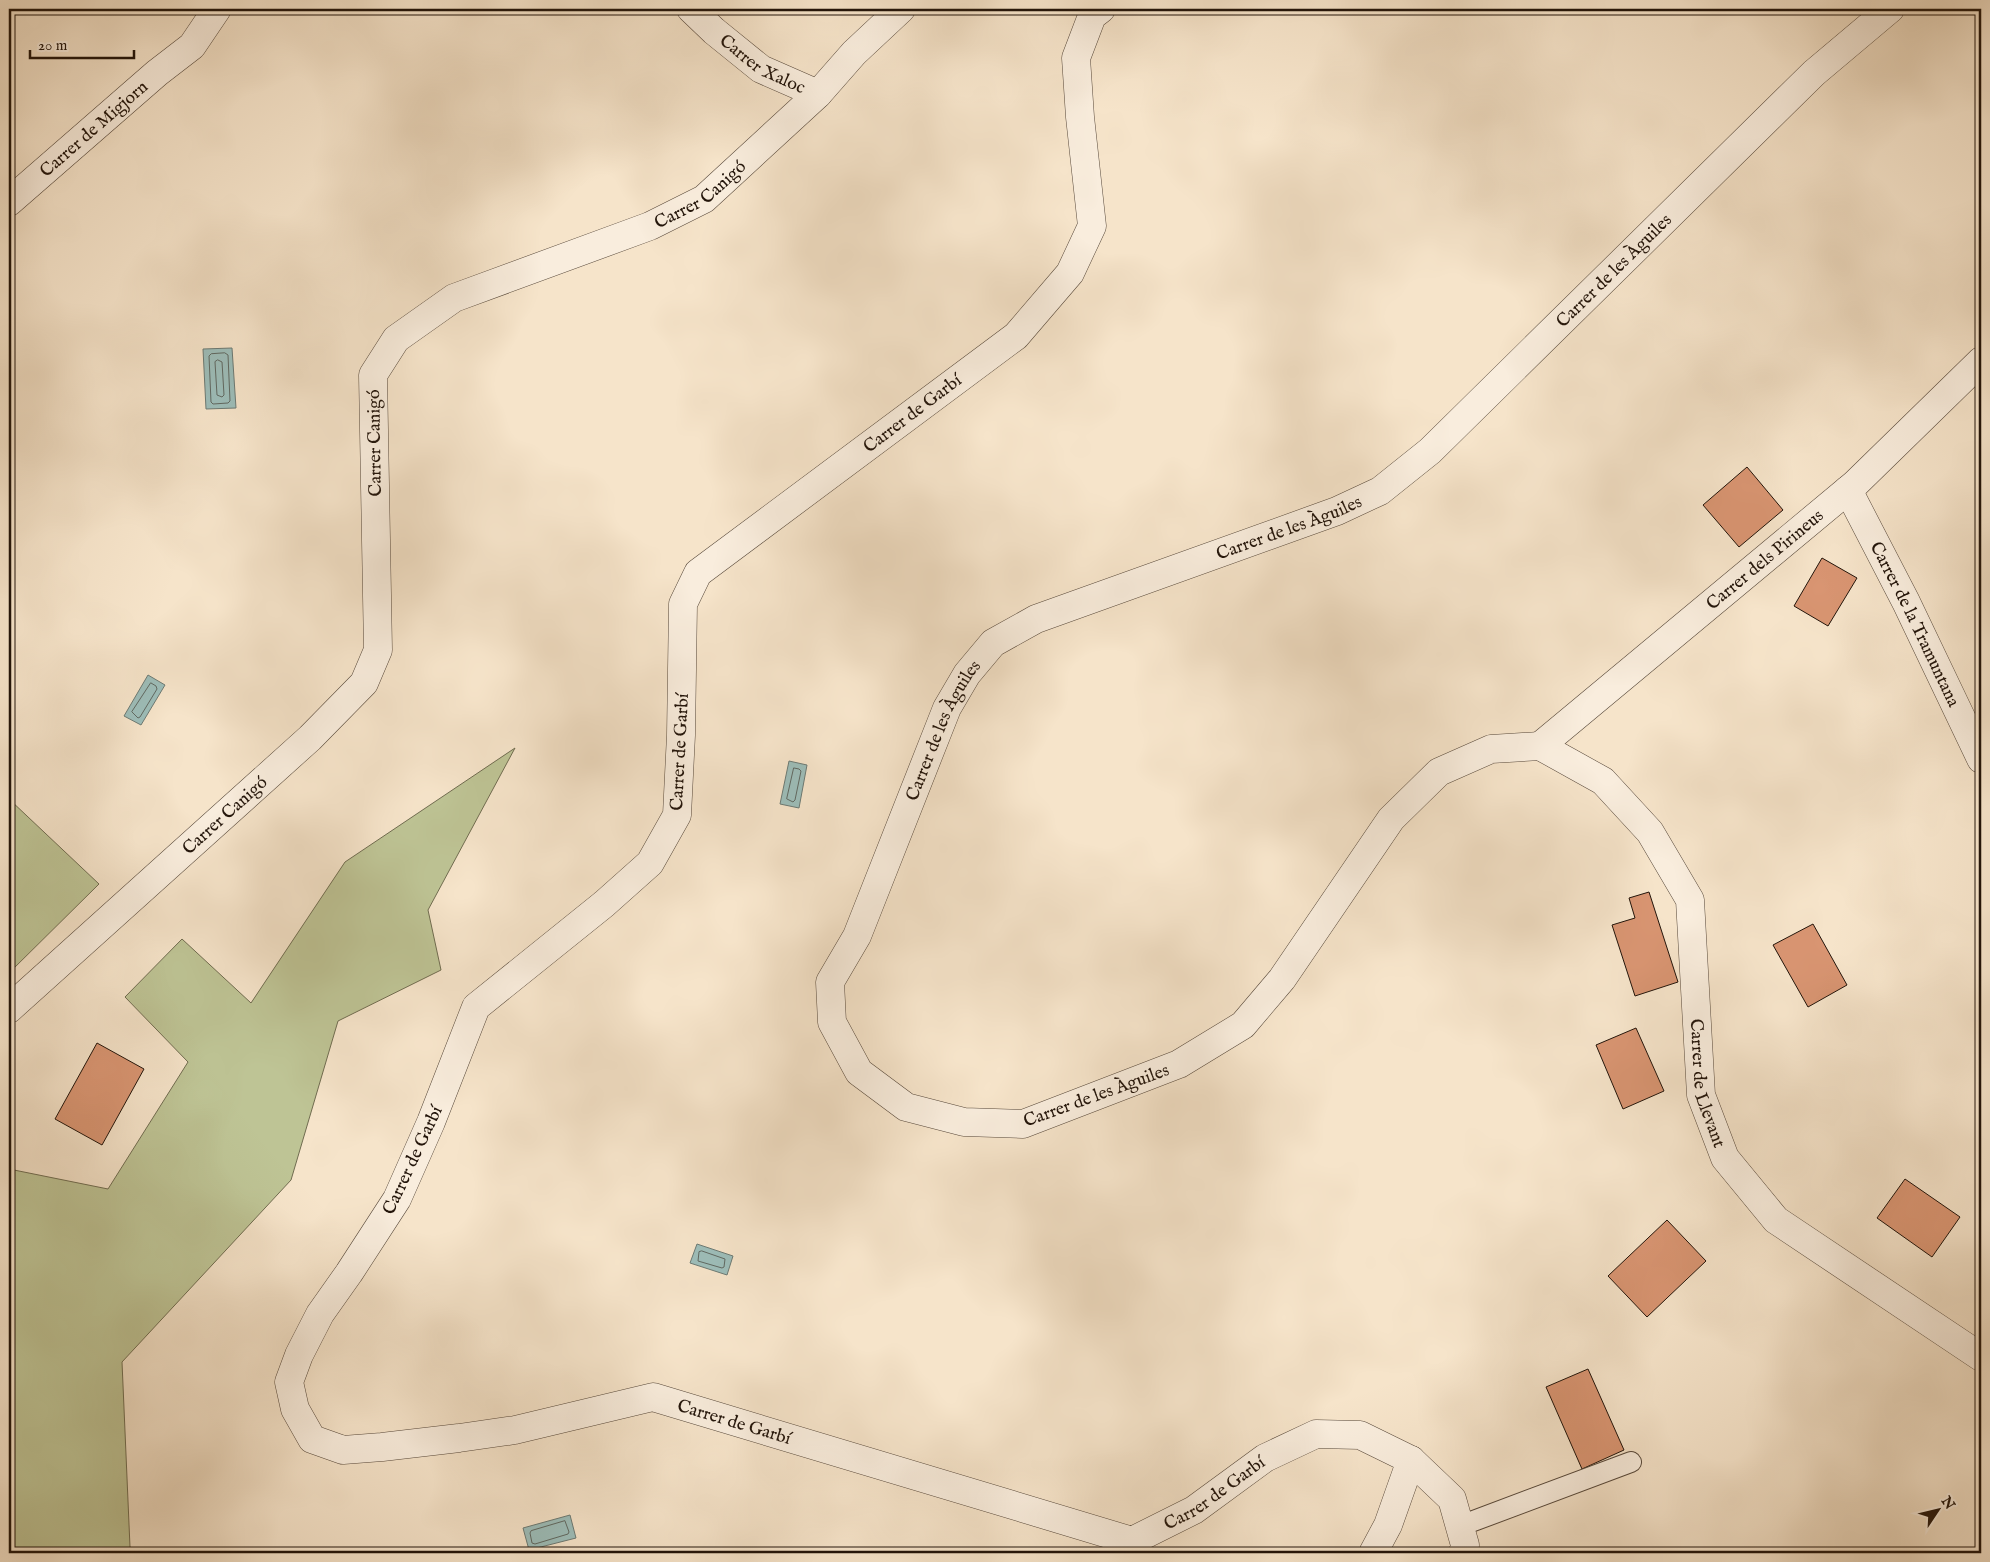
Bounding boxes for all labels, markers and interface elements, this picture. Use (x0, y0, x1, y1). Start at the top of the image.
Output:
scale bar (30, 28, 134, 60)
street label: Carrer Xaloc (714, 30, 809, 100)
text: 20 m (38, 36, 68, 55)
street label: Carrer de Migjorn (35, 76, 154, 183)
street label: Carrer Canigó (651, 156, 752, 235)
street label: Carrer de les Àguiles (1552, 209, 1677, 333)
street label: Carrer de Garbí (859, 369, 968, 459)
street label: Carrer Canigó (363, 389, 388, 497)
street label: Carrer de les Àguiles (1213, 491, 1366, 566)
street label: Carrer dels Pirineus (1702, 505, 1829, 616)
street label: Carrer de la Tramuntana (1864, 538, 1964, 711)
street label: Carrer de les Àguiles (901, 656, 987, 805)
street label: Carrer de Garbí (666, 692, 695, 811)
street label: Carrer Canigó (178, 771, 273, 860)
street label: Carrer de Llevant (1684, 1018, 1730, 1151)
street label: Carrer de les Àguiles (1020, 1058, 1172, 1133)
street label: Carrer de Garbí (378, 1101, 449, 1219)
street label: Carrer de Garbí (674, 1395, 794, 1451)
street label: Carrer de Garbí (1160, 1451, 1271, 1536)
north arrow (1912, 1484, 1962, 1534)
text: N (1936, 1492, 1959, 1513)

